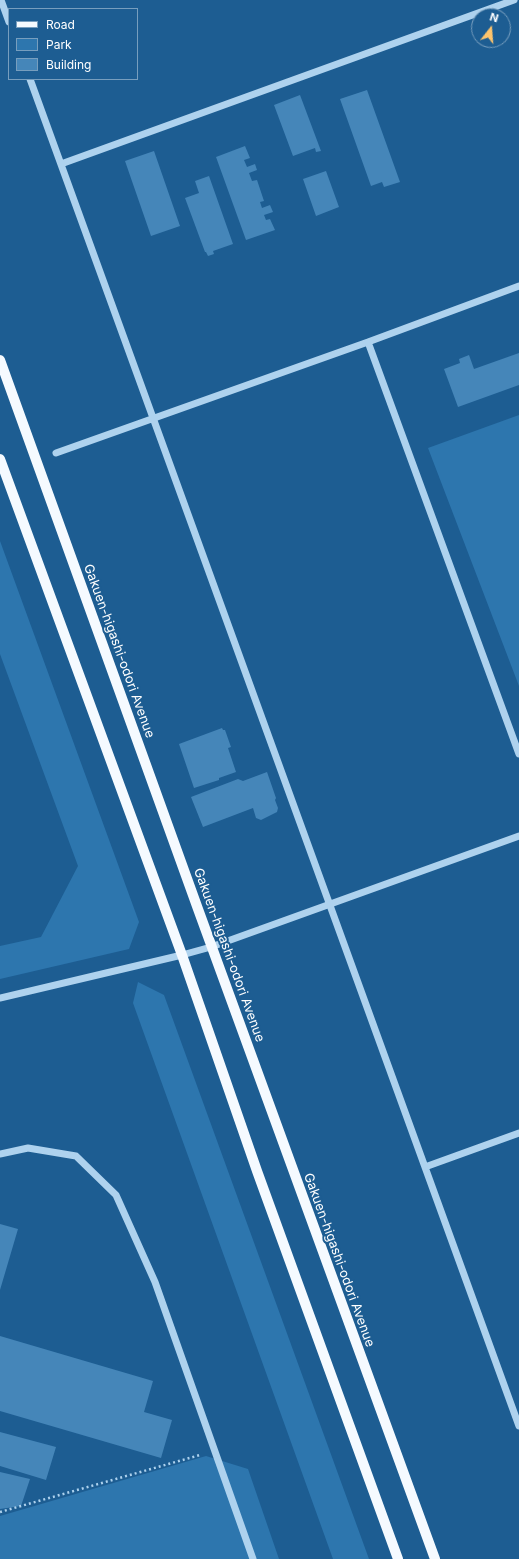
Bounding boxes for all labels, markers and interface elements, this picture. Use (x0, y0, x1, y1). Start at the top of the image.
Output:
legend (8, 8, 138, 80)
north arrow (471, 8, 511, 48)
text: N (488, 10, 500, 25)
text: Road (46, 17, 75, 32)
text: Park (46, 37, 72, 52)
text: Building (46, 57, 91, 72)
street label: Gakuen-higashi-odori Avenue (80, 562, 158, 740)
street label: Gakuen-higashi-odori Avenue (190, 866, 268, 1044)
street label: Gakuen-higashi-odori Avenue (300, 1171, 378, 1349)

